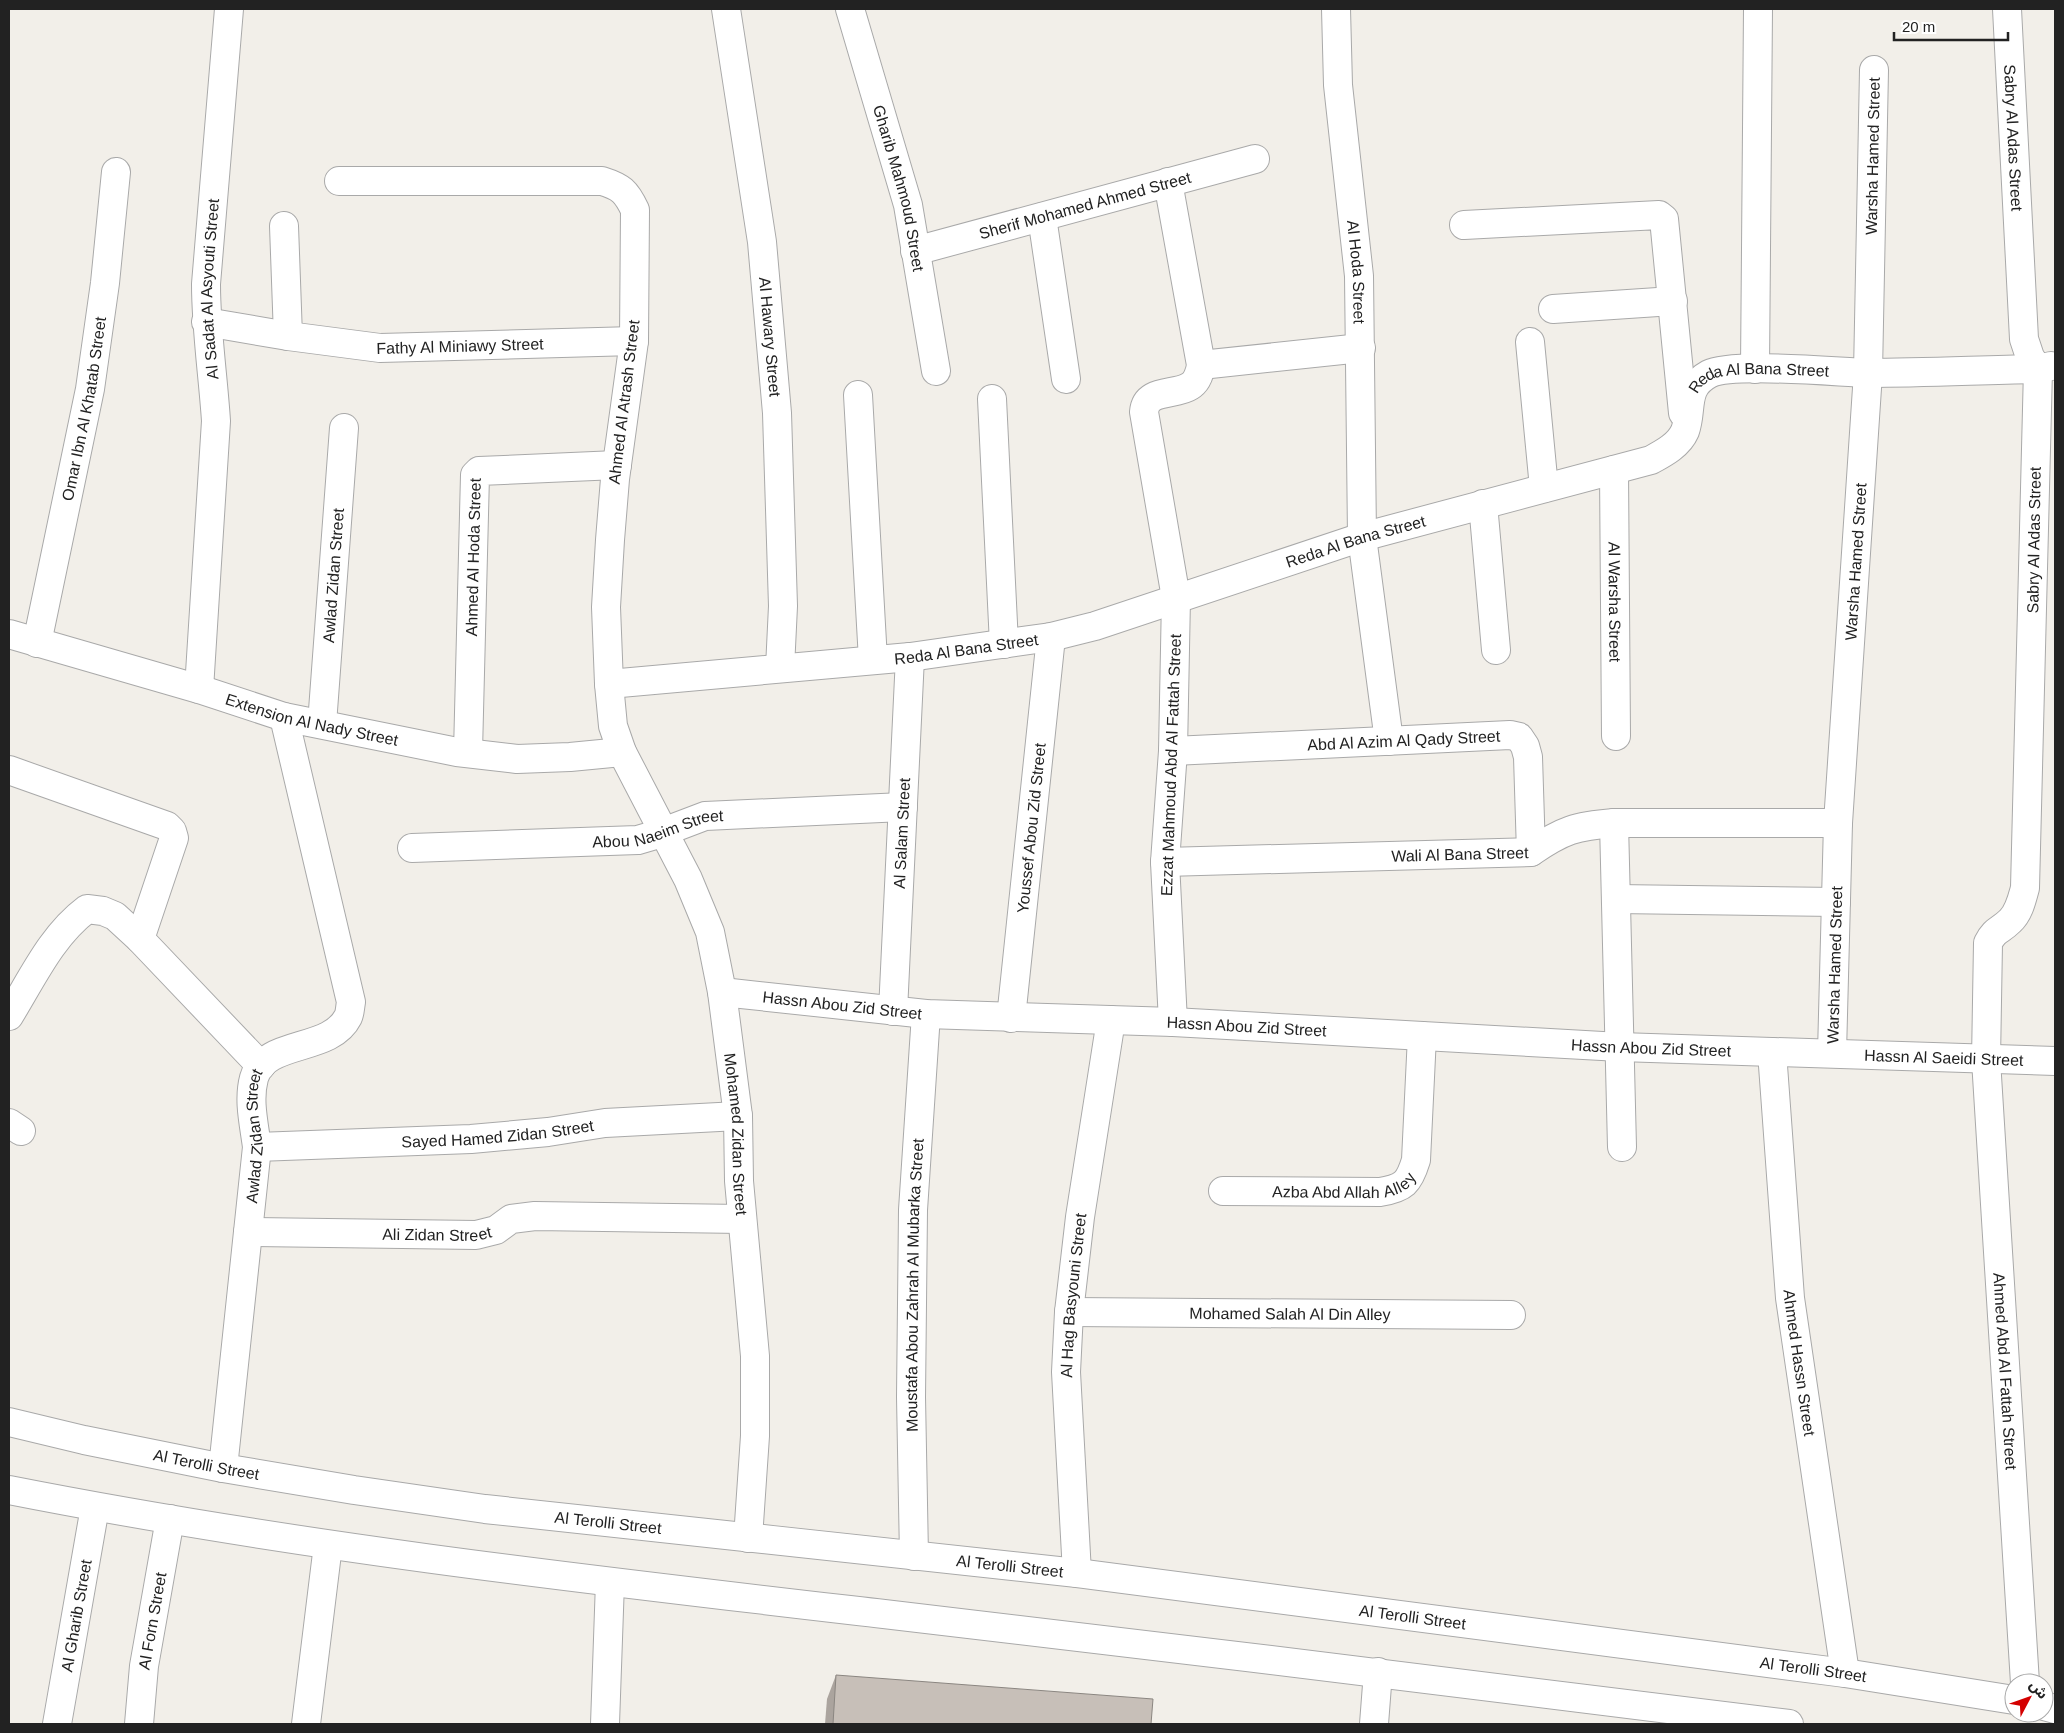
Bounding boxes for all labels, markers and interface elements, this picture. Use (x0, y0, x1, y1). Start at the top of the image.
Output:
scale bar (1894, 10, 2008, 42)
text: 20 m (1902, 18, 1935, 35)
street label: Sabry Al Adas Street (2001, 64, 2026, 212)
street label: Warsha Hamed Street (1862, 77, 1882, 235)
street label: Gharib Mahmoud Street (870, 103, 928, 273)
street label: Sherif Mohamed Ahmed Street (977, 168, 1193, 242)
street label: Al Sadat Al Asyouti Street (197, 197, 222, 380)
street label: Al Hoda Street (1344, 219, 1368, 325)
street label: Al Hawary Street (757, 276, 784, 398)
street label: Omar Ibn Al Khatab Street (58, 315, 109, 502)
street label: Ahmed Al Atrash Street (605, 318, 643, 485)
street label: Fathy Al Miniawy Street (376, 335, 544, 357)
street label: Reda Al Bana Street (1685, 360, 1830, 396)
street label: Sabry Al Adas Street (2024, 466, 2044, 614)
street label: Ahmed Al Hoda Street (462, 477, 483, 636)
street label: Warsha Hamed Street (1842, 482, 1869, 641)
street label: Awlad Zidan Street (320, 507, 347, 643)
street label: Reda Al Bana Street (1283, 512, 1428, 570)
street label: Al Warsha Street (1606, 542, 1624, 663)
street label: Reda Al Bana Street (894, 630, 1040, 667)
street label: Ezzat Mahmoud Abd Al Fattah Street (1158, 633, 1184, 896)
street label: Extension Al Nady Street (224, 690, 400, 748)
street label: Abd Al Azim Al Qady Street (1307, 727, 1501, 753)
street label: Youssef Abou Zid Street (1014, 741, 1048, 914)
street label: Al Salam Street (890, 777, 913, 889)
street label: Abou Naeim Street (592, 807, 724, 850)
street label: Wali Al Bana Street (1391, 844, 1529, 864)
street label: Warsha Hamed Street (1824, 885, 1845, 1044)
street label: Hassn Abou Zid Street (762, 988, 923, 1022)
street label: Hassn Abou Zid Street (1166, 1013, 1328, 1039)
street label: Hassn Abou Zid Street (1570, 1036, 1732, 1059)
street label: Hassn Al Saeidi Street (1864, 1046, 2024, 1068)
street label: Mohamed Zidan Street (721, 1052, 751, 1217)
street label: Awlad Zidan Street (243, 1065, 266, 1204)
street label: Sayed Hamed Zidan Street (401, 1116, 595, 1150)
street label: Moustafa Abou Zahrah Al Mubarka Street (902, 1137, 926, 1432)
street label: Azba Abd Allah Alley (1272, 1169, 1418, 1200)
street label: Al Hag Basyouni Street (1057, 1211, 1089, 1379)
street label: Ali Zidan Street (382, 1223, 494, 1244)
street label: Ahmed Abd Al Fattah Street (1991, 1272, 2020, 1471)
street label: Ahmed Hassn Street (1781, 1289, 1819, 1438)
street label: Mohamed Salah Al Din Alley (1189, 1304, 1391, 1323)
street label: Al Terolli Street (152, 1446, 261, 1483)
street label: Al Terolli Street (554, 1508, 663, 1537)
street label: Al Terolli Street (956, 1552, 1065, 1580)
street label: Al Gharib Street (58, 1558, 94, 1673)
street label: Al Forn Street (135, 1570, 169, 1671)
street label: Al Terolli Street (1358, 1601, 1467, 1632)
street label: Al Terolli Street (1759, 1653, 1868, 1685)
north arrow (2004, 1673, 2054, 1723)
text: ش (2026, 1677, 2051, 1702)

